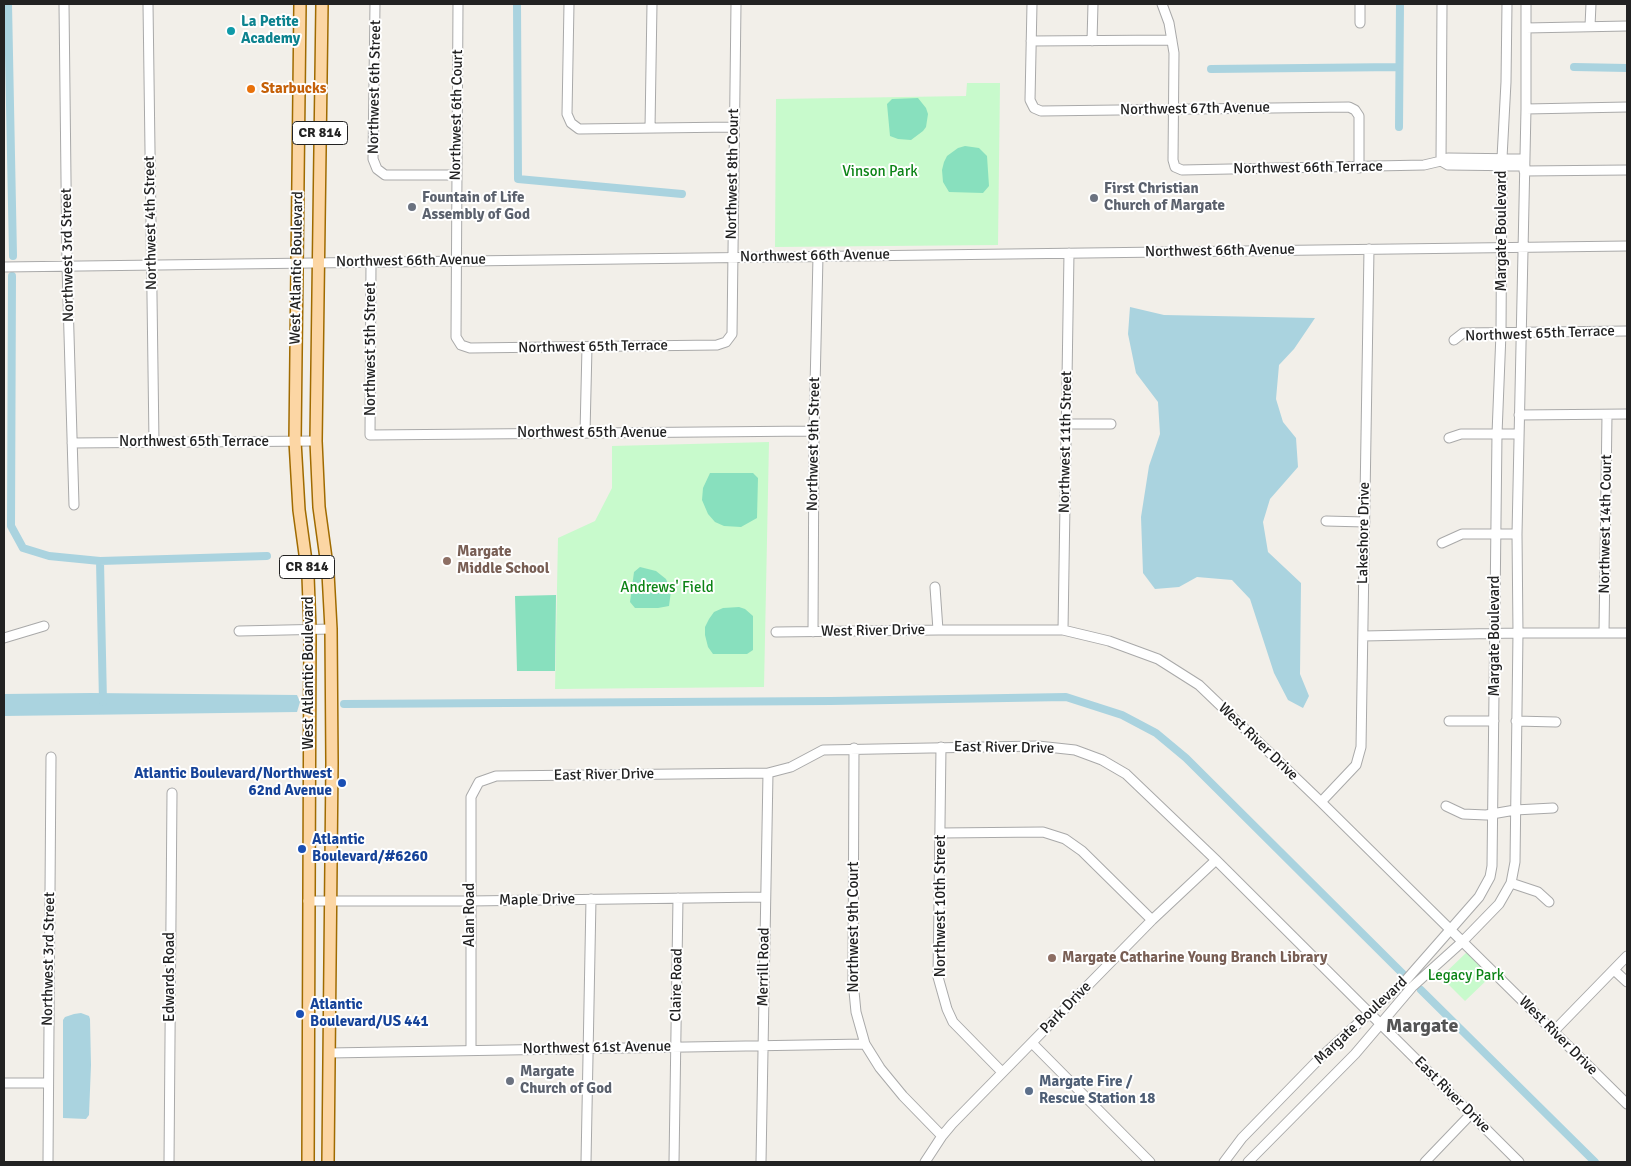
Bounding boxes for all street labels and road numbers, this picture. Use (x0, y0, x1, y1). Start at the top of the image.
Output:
street label: Northwest 6th Street (365, 20, 385, 154)
street label: Northwest 6th Court (447, 49, 467, 181)
street label: Northwest 67th Avenue (1120, 99, 1270, 119)
street label: Northwest 8th Court (723, 108, 743, 240)
road number: CR 814 (292, 122, 348, 144)
street label: Northwest 4th Street (141, 156, 161, 290)
street label: Northwest 66th Terrace (1233, 158, 1383, 178)
street label: Margate Boulevard (1493, 171, 1511, 291)
street label: Northwest 3rd Street (58, 188, 78, 322)
street label: West Atlantic Boulevard (287, 191, 307, 345)
street label: Northwest 66th Avenue (1145, 241, 1295, 261)
street label: Northwest 66th Avenue (740, 246, 890, 266)
street label: Northwest 66th Avenue (336, 251, 486, 271)
street label: Northwest 5th Street (362, 282, 380, 416)
street label: Northwest 65th Terrace (1465, 322, 1615, 346)
street label: Northwest 65th Terrace (518, 337, 668, 357)
street label: Northwest 11th Street (1056, 371, 1076, 513)
street label: Northwest 9th Street (804, 377, 824, 511)
street label: Northwest 65th Avenue (517, 424, 667, 442)
street label: Northwest 65th Terrace (119, 433, 269, 451)
street label: Northwest 14th Court (1596, 454, 1616, 594)
street label: Lakeshore Drive (1354, 482, 1374, 584)
road number: CR 814 (280, 556, 334, 578)
street label: Margate Boulevard (1486, 576, 1504, 696)
street label: West Atlantic Boulevard (300, 596, 318, 750)
street label: West River Drive (821, 621, 925, 641)
street label: West River Drive (1214, 699, 1302, 785)
street label: East River Drive (954, 738, 1054, 758)
street label: East River Drive (554, 765, 654, 785)
street label: Northwest 10th Street (932, 835, 950, 977)
street label: Northwest 9th Court (845, 861, 863, 993)
street label: Alan Road (461, 883, 479, 947)
street label: Maple Drive (499, 890, 575, 910)
street label: Northwest 3rd Street (39, 892, 59, 1026)
street label: Merrill Road (754, 927, 774, 1007)
street label: Edwards Road (161, 932, 179, 1022)
street label: Claire Road (667, 948, 687, 1022)
street label: Margate Boulevard (1311, 973, 1411, 1069)
street label: Park Drive (1037, 978, 1095, 1038)
street label: West River Drive (1515, 993, 1601, 1079)
street label: Northwest 61st Avenue (523, 1038, 671, 1058)
street label: East River Drive (1410, 1053, 1494, 1137)

